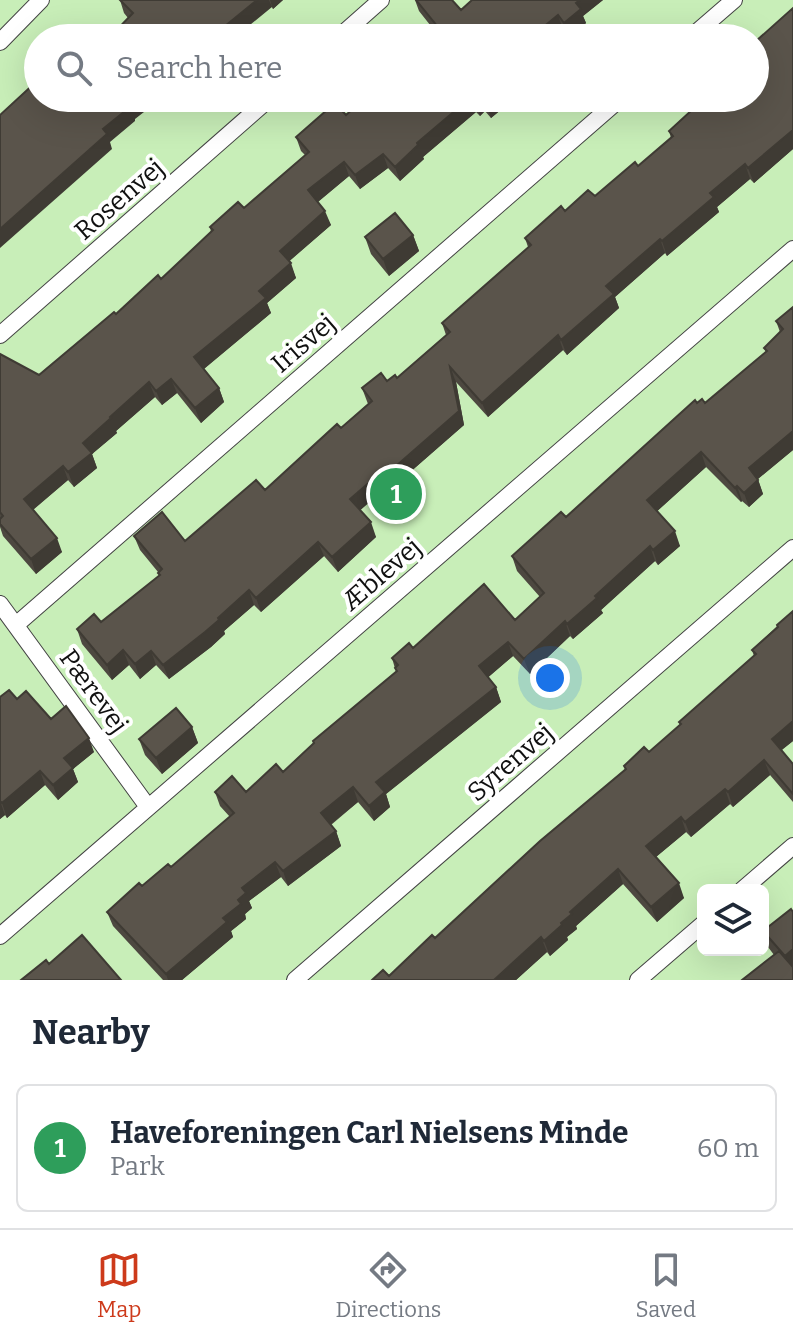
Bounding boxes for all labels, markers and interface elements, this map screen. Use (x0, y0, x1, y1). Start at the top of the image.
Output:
search box (24, 24, 769, 112)
icon: search (52, 46, 96, 90)
text: Search here (116, 50, 283, 86)
street label: Rosenvej (68, 152, 170, 247)
street label: Irisvej (265, 307, 341, 379)
pin: 1 (370, 464, 422, 524)
street label: Æblevej (335, 532, 427, 617)
street label: Pærevej (53, 643, 134, 739)
your location (530, 658, 570, 698)
street label: Syrenvej (461, 717, 559, 808)
map controls (697, 884, 769, 956)
button: layers (697, 884, 769, 956)
text: Nearby (32, 1012, 150, 1053)
text: Haveforeningen Carl Nielsens Minde (110, 1115, 629, 1151)
text: 1 (54, 1133, 66, 1164)
text: 60 m (697, 1133, 759, 1164)
text: Park (110, 1151, 165, 1182)
tab: Map (97, 1248, 141, 1323)
tab: Directions (336, 1248, 441, 1323)
tab: Saved (636, 1248, 696, 1323)

